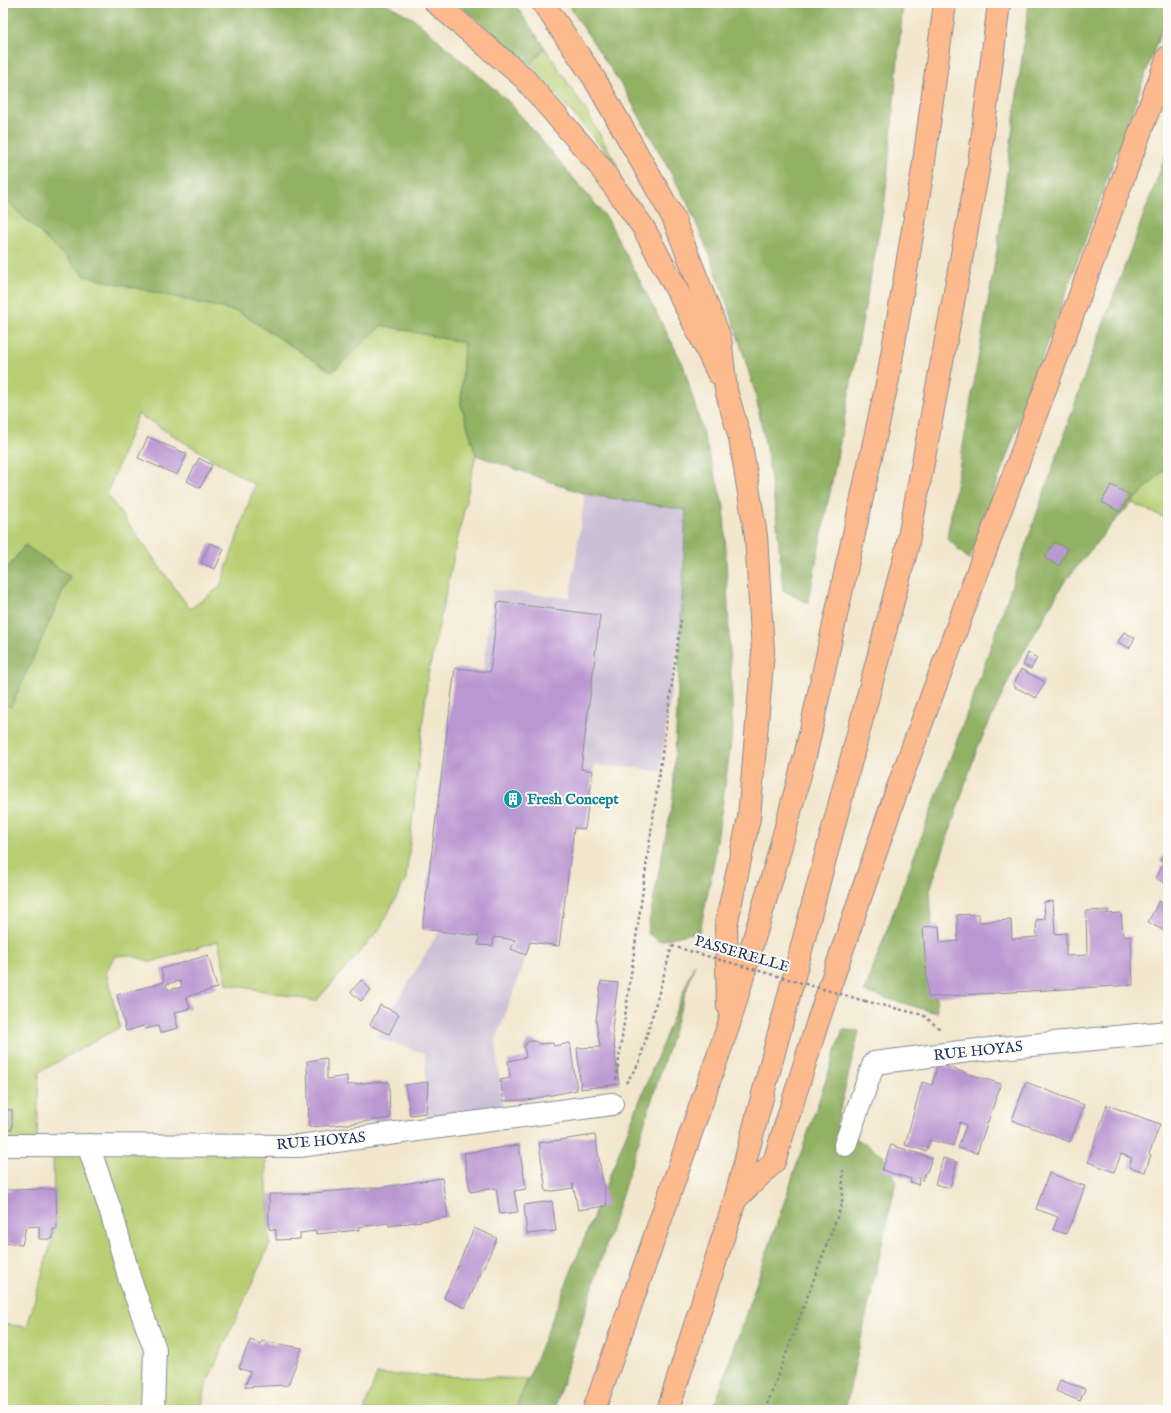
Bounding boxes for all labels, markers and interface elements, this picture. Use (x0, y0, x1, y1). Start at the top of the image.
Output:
building icon: Fresh Concept (502, 788, 524, 810)
place label: Fresh Concept (527, 790, 619, 809)
street label: PASSERELLE (692, 931, 792, 977)
street label: RUE HOYAS (932, 1037, 1024, 1065)
street label: RUE HOYAS (276, 1128, 366, 1154)

